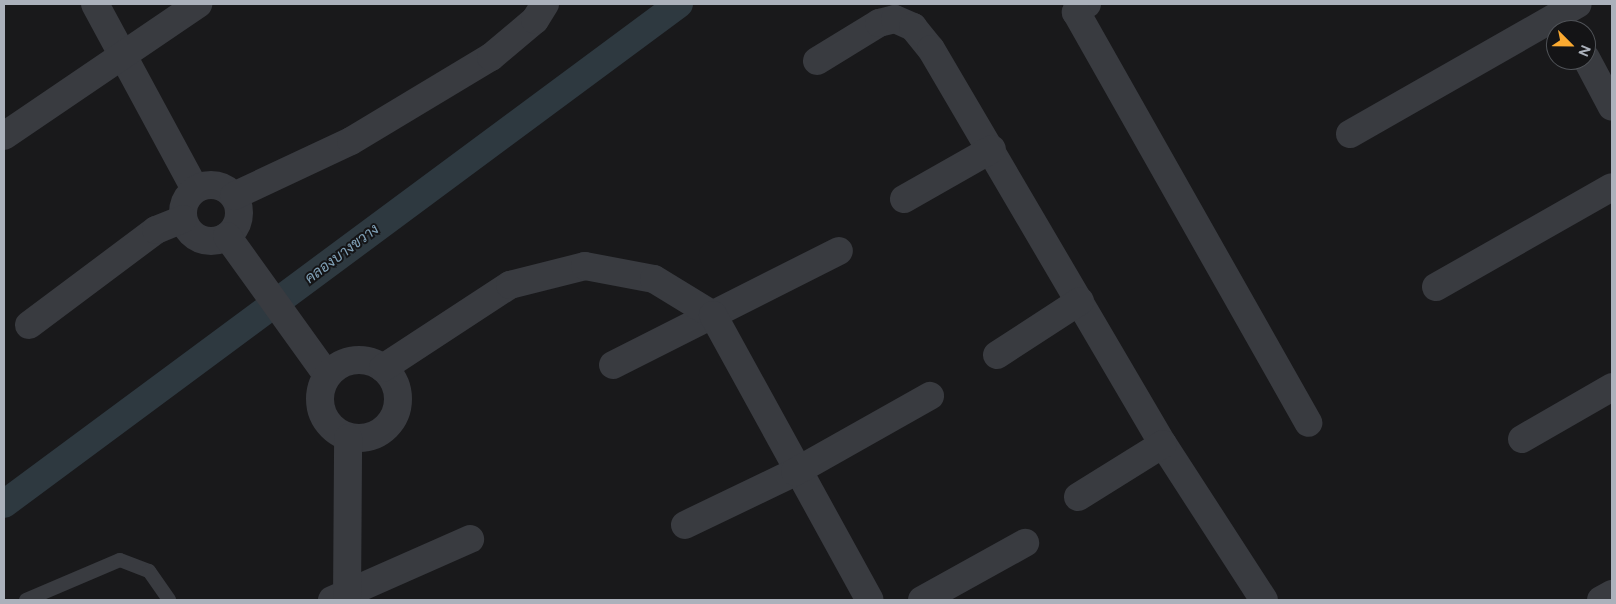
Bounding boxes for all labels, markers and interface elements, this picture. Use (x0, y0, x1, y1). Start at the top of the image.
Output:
north arrow (1546, 20, 1596, 70)
text: N (1574, 42, 1594, 59)
water label: คลองบางขวาง (302, 220, 382, 288)

